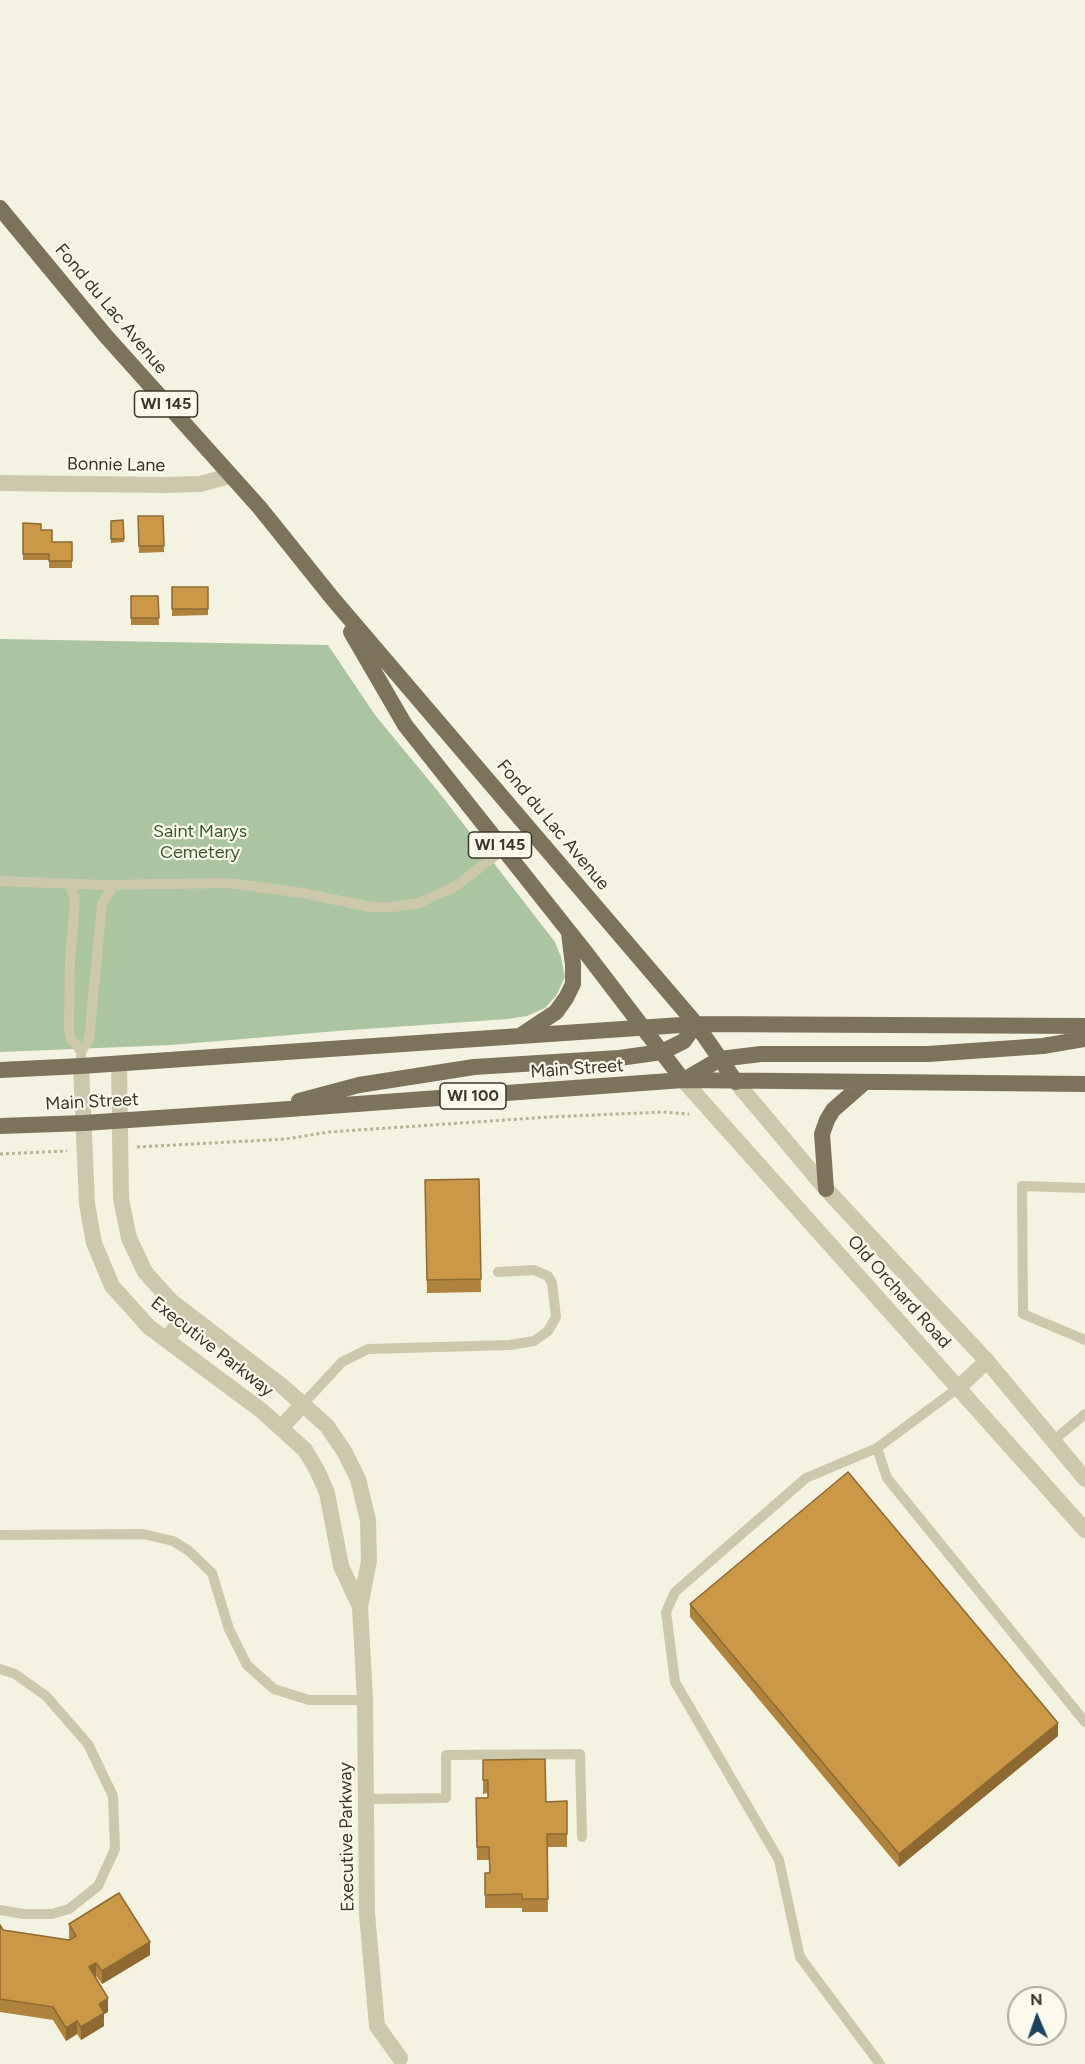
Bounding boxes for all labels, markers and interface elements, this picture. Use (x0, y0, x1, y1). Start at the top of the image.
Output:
street label: Fond du Lac Avenue (50, 239, 172, 379)
road number: WI 145 (134, 391, 198, 417)
street label: Bonnie Lane (67, 453, 165, 477)
street label: Fond du Lac Avenue (492, 755, 614, 895)
park label: Saint Marys Cemetery (153, 821, 247, 864)
road number: WI 145 (468, 832, 532, 858)
street label: Main Street (530, 1055, 624, 1083)
road number: WI 100 (440, 1083, 506, 1109)
street label: Main Street (45, 1089, 139, 1115)
street label: Old Orchard Road (843, 1231, 955, 1353)
street label: Executive Parkway (146, 1292, 278, 1402)
street label: Executive Parkway (335, 1762, 359, 1912)
north arrow (1007, 1986, 1067, 2046)
text: N (1030, 1990, 1043, 2009)

